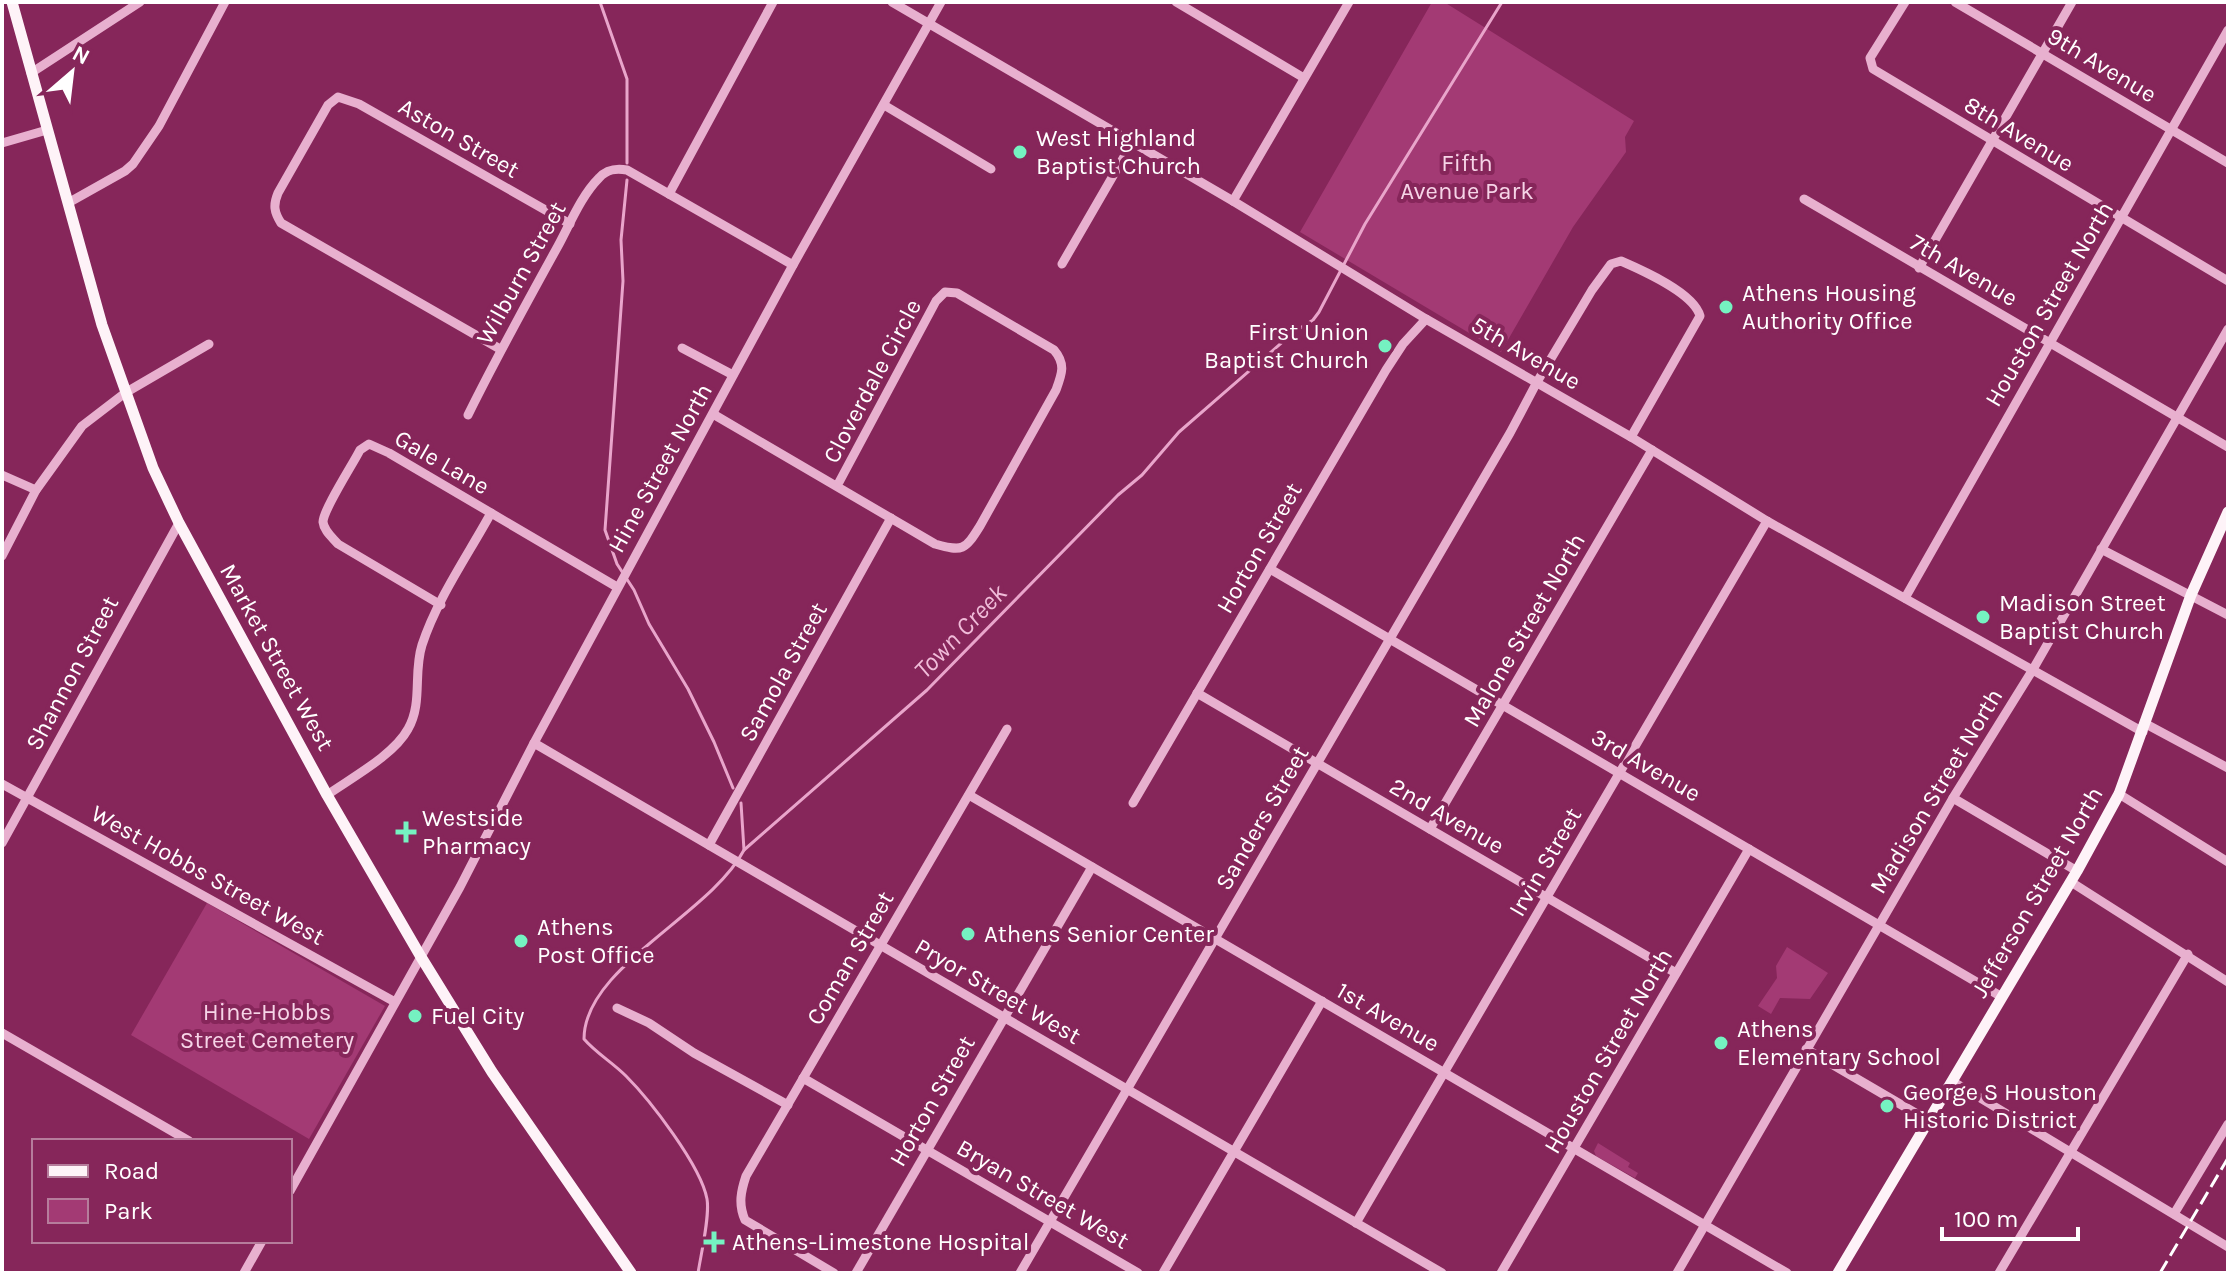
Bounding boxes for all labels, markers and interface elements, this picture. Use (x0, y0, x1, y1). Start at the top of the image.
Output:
street label: 9th Avenue (2042, 22, 2162, 108)
north arrow (32, 32, 112, 112)
text: N (68, 40, 94, 70)
street label: 8th Avenue (1959, 90, 2079, 178)
street label: Aston Street (394, 92, 524, 184)
place label: West Highland Baptist Church (1036, 124, 1201, 180)
marker: West Highland Baptist Church (1011, 143, 1029, 161)
park label: Fifth Avenue Park (1400, 149, 1534, 205)
street label: Wilburn Street (470, 197, 572, 349)
street label: Houston Street North (1979, 197, 2119, 411)
street label: 7th Avenue (1905, 228, 2023, 312)
place label: Athens Housing Authority Office (1742, 279, 1916, 335)
street label: Cloverdale Circle (817, 294, 927, 468)
marker: Athens Housing Authority Office (1717, 298, 1735, 316)
street label: 5th Avenue (1466, 310, 1586, 396)
place label: First Union Baptist Church (1204, 318, 1369, 374)
marker: First Union Baptist Church (1376, 337, 1394, 355)
street label: Hine Street North (602, 379, 718, 557)
street label: Gale Lane (390, 424, 494, 500)
street label: Horton Street (1210, 478, 1308, 618)
street label: Malone Street North (1457, 528, 1591, 732)
street label: Market Street West (214, 559, 340, 755)
water label: Town Creek (908, 577, 1014, 685)
place label: Madison Street Baptist Church (1999, 589, 2166, 645)
street label: Shannon Street (20, 591, 124, 755)
street label: Samola Street (733, 598, 833, 746)
marker: Madison Street Baptist Church (1974, 608, 1992, 626)
street label: Madison Street North (1864, 683, 2008, 899)
street label: 3rd Avenue (1586, 722, 1706, 808)
street label: Sanders Street (1209, 741, 1315, 895)
street label: 2nd Avenue (1385, 772, 1509, 860)
street label: Jefferson Street North (1965, 782, 2109, 1002)
street label: West Hobbs Street West (86, 799, 330, 951)
street label: Irvin Street (1503, 803, 1587, 921)
place label: Westside Pharmacy (422, 804, 531, 860)
marker: Westside Pharmacy (397, 823, 415, 841)
street label: Coman Street (800, 886, 900, 1030)
place label: Athens Post Office (537, 913, 655, 969)
place label: Athens Senior Center (984, 920, 1214, 948)
marker: Athens Senior Center (959, 925, 977, 943)
marker: Athens Post Office (512, 932, 530, 950)
street label: Pryor Street West (910, 932, 1086, 1050)
street label: Houston Street North (1538, 944, 1678, 1158)
street label: 1st Avenue (1332, 976, 1444, 1058)
park label: Hine-Hobbs Street Cemetery (180, 998, 354, 1054)
place label: Fuel City (431, 1002, 524, 1030)
marker: Fuel City (406, 1007, 424, 1025)
place label: Athens Elementary School (1737, 1015, 1941, 1071)
street label: Horton Street (883, 1031, 981, 1171)
marker: Athens Elementary School (1712, 1034, 1730, 1052)
place label: George S Houston Historic District (1903, 1078, 2097, 1134)
marker: George S Houston Historic District (1878, 1097, 1896, 1115)
street label: Bryan Street West (952, 1133, 1134, 1255)
legend (32, 1139, 292, 1243)
text: Road (104, 1157, 159, 1185)
scale bar (1942, 1191, 2078, 1241)
text: Park (104, 1197, 153, 1225)
text: 100 m (1954, 1205, 2019, 1233)
place label: Athens-Limestone Hospital (732, 1228, 1029, 1256)
marker: Athens-Limestone Hospital (703, 1231, 725, 1253)

